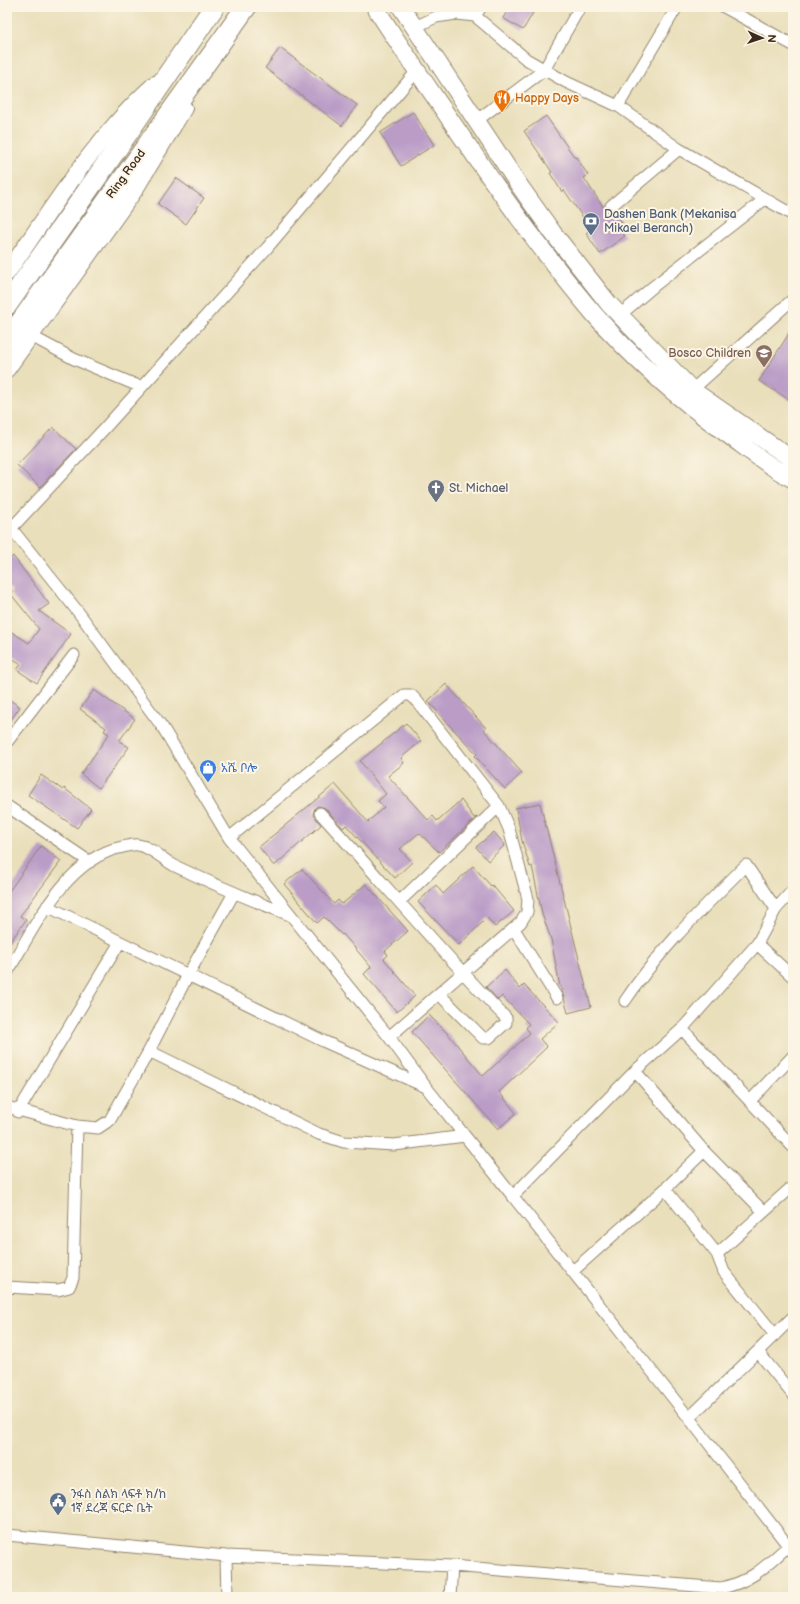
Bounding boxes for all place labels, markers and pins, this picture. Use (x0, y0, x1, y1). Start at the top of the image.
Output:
restaurant icon: Happy Days (492, 88, 512, 113)
place label: Happy Days (515, 91, 579, 106)
place label: Dashen Bank (Mekanisa Mikael Beranch) (604, 207, 737, 236)
bank icon: Dashen Bank (Mekanisa Mikael Beranch) (581, 211, 601, 236)
school or university icon: Bosco Children (754, 343, 774, 368)
place label: Bosco Children (668, 346, 751, 361)
church icon: St. Michael (426, 478, 446, 503)
place label: St. Michael (449, 481, 508, 496)
shop icon: አሼ ቦሎ (198, 758, 218, 783)
place label: አሼ ቦሎ (221, 761, 258, 776)
place label: ንፋስ ስልክ ላፍቶ ክ/ከ 1ኛ ደረጃ ፍርድ ቤት (71, 1487, 166, 1516)
public building icon: ንፋስ ስልክ ላፍቶ ክ/ከ 1ኛ ደረጃ ፍርድ ቤት (48, 1491, 68, 1516)

